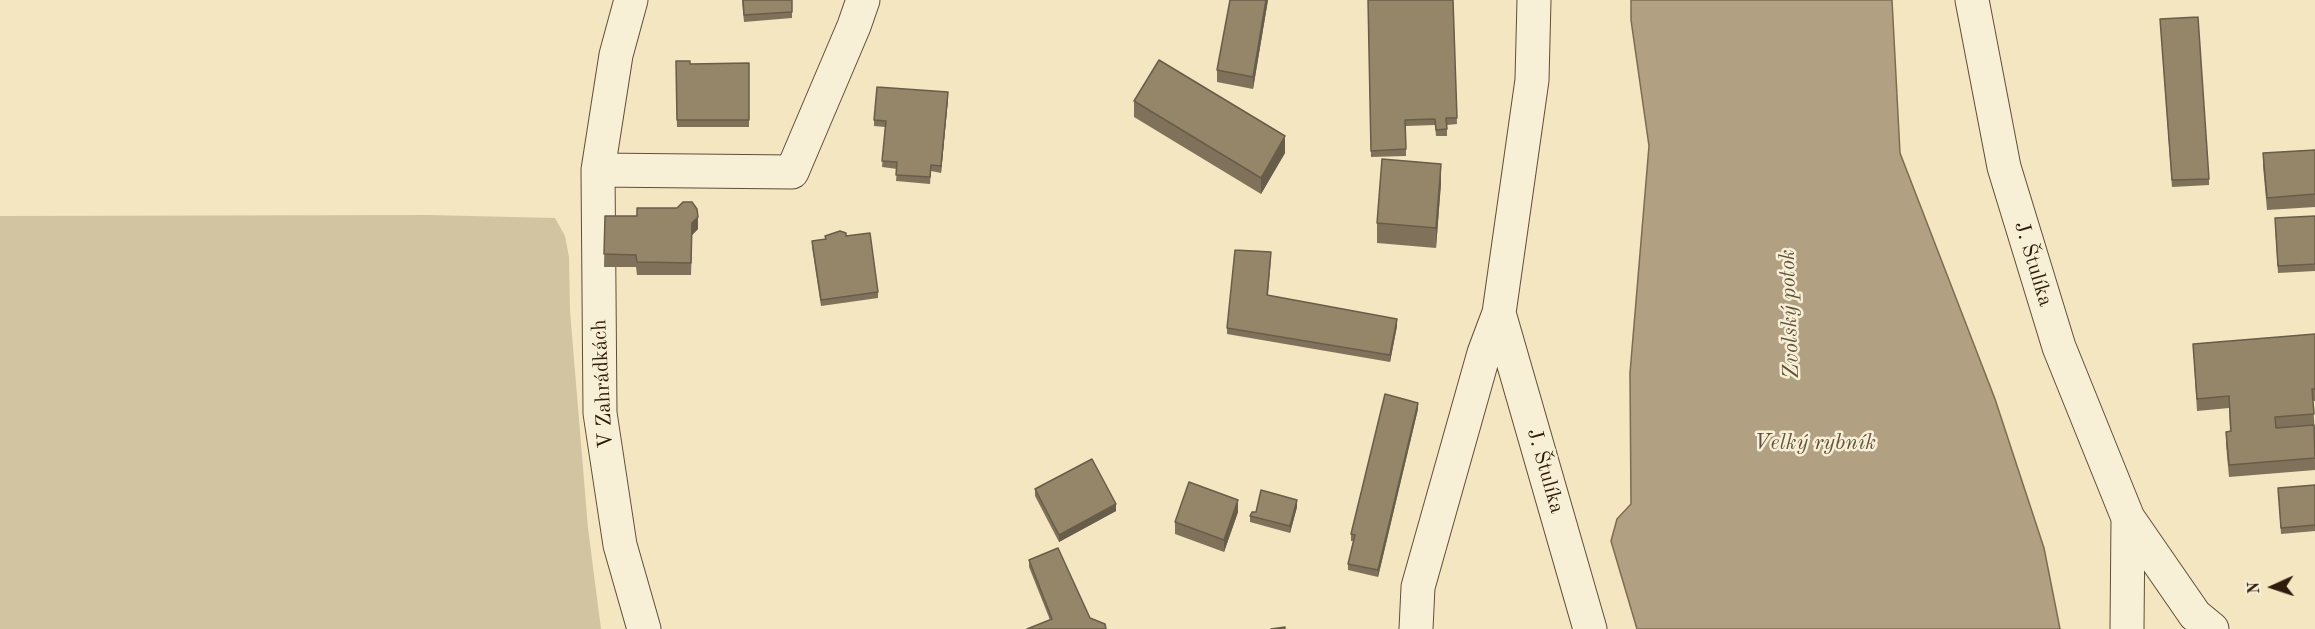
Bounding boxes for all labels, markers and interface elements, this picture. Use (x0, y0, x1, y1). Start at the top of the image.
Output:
street label: J. Štulíka (2008, 219, 2058, 309)
water label: Zvolský potok (1775, 249, 1805, 379)
street label: V Zahrádkách (587, 319, 619, 449)
street label: J. Štulíka (1521, 426, 1569, 516)
water label: Velký rybník (1754, 430, 1876, 456)
north arrow (2243, 557, 2303, 617)
text: N (2247, 581, 2263, 594)

